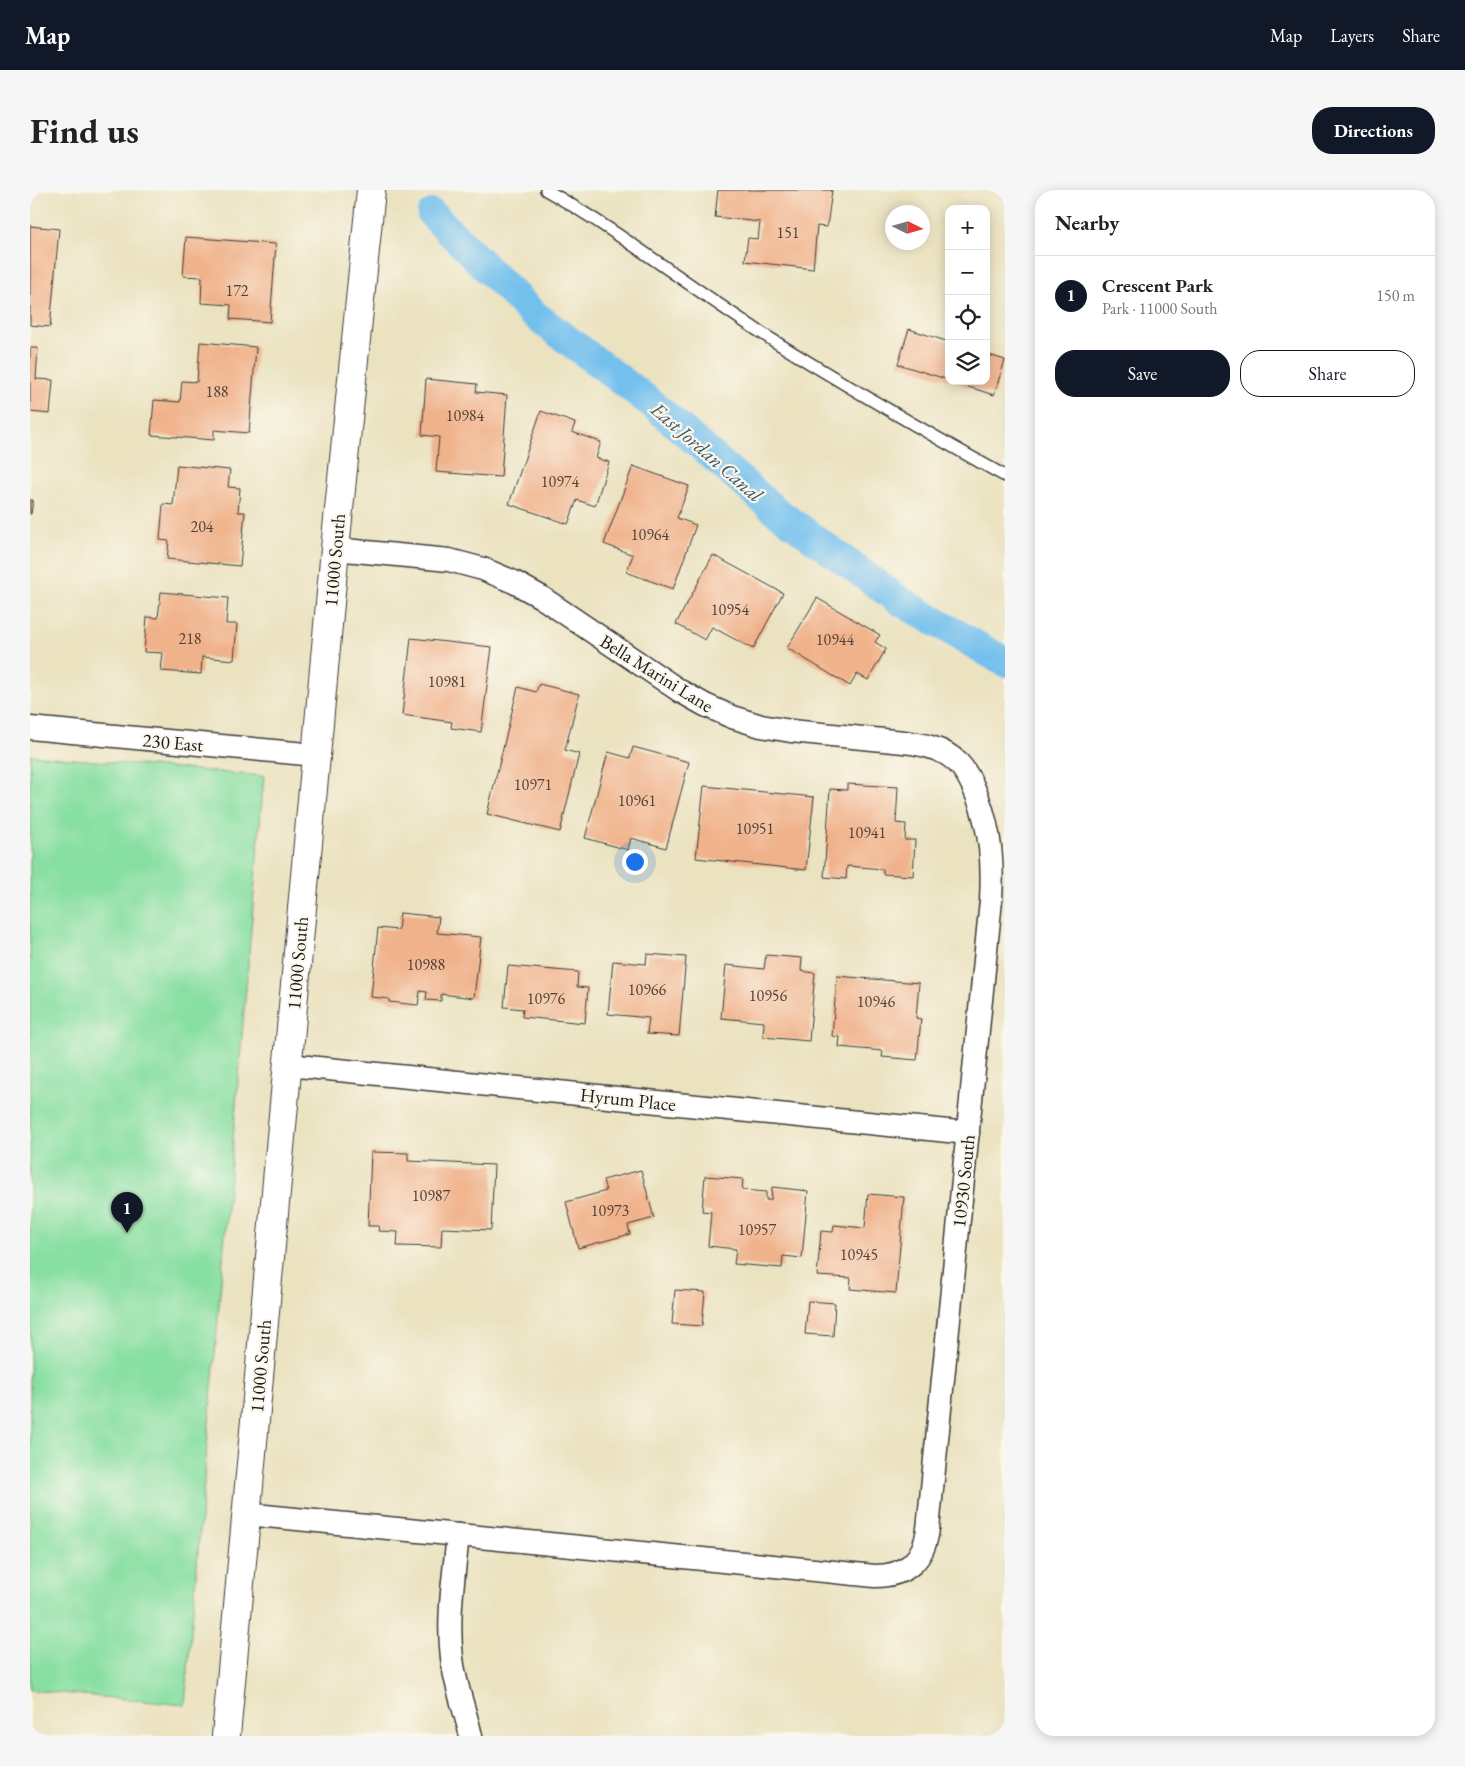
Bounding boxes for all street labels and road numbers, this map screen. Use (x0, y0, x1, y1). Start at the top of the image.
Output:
street label: 11000 South (318, 512, 351, 608)
street label: Bella Marini Lane (595, 629, 718, 718)
street label: 230 East (141, 727, 205, 758)
street label: 11000 South (281, 915, 314, 1011)
street label: Hyrum Place (579, 1082, 677, 1117)
street label: 10930 South (946, 1133, 981, 1229)
street label: 11000 South (244, 1318, 277, 1414)

